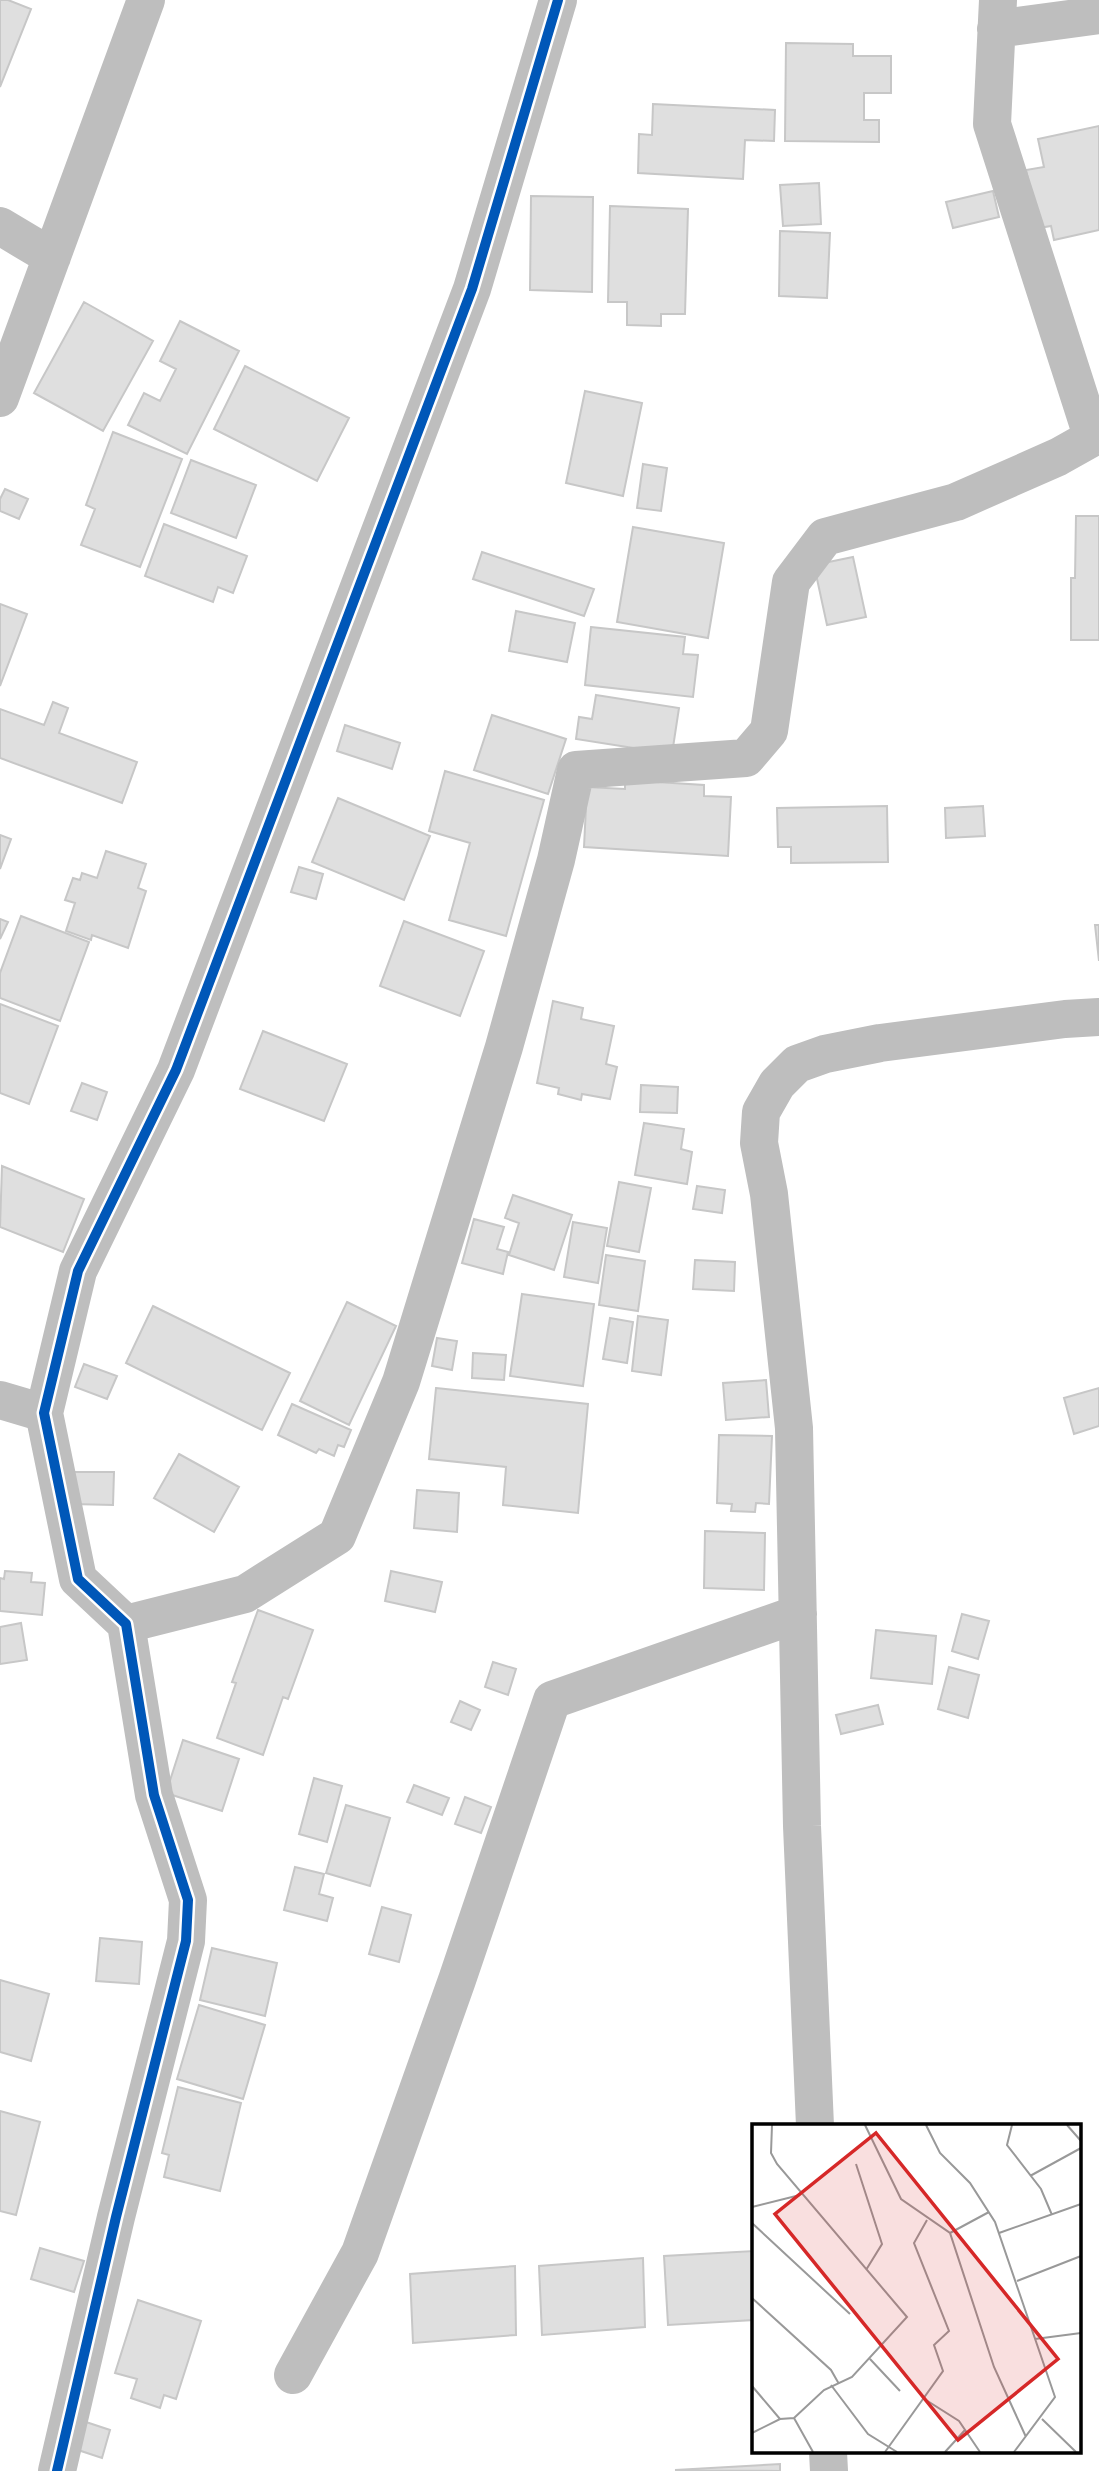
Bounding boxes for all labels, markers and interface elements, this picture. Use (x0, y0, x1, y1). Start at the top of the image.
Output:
inset map (752, 2124, 1082, 2454)

